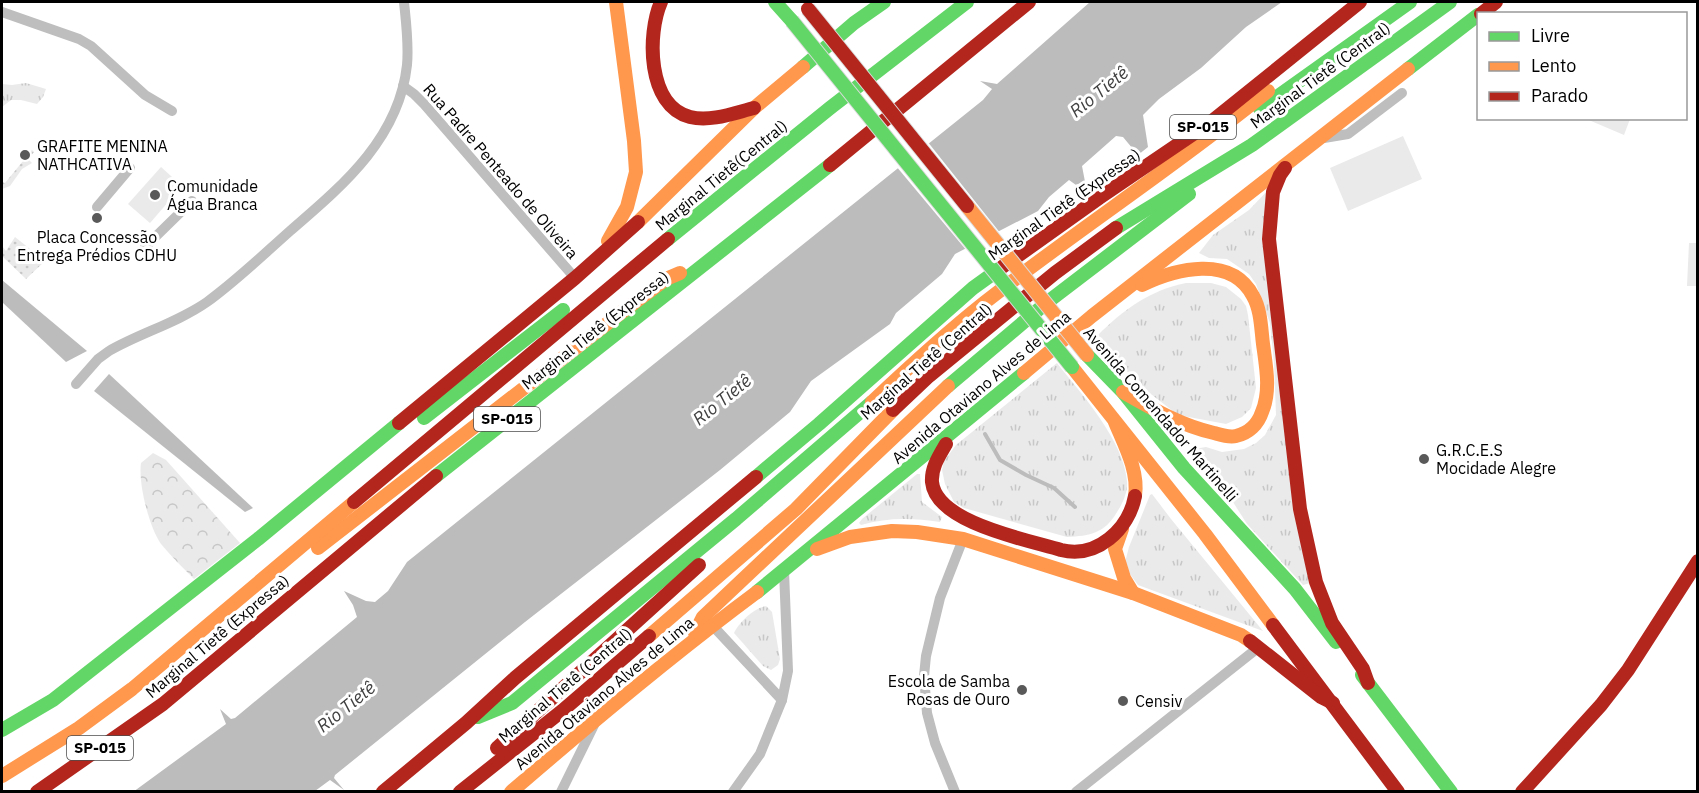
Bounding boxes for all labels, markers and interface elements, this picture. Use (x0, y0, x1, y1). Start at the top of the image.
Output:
legend (1477, 12, 1687, 120)
street label: Marginal Tietê (Central) (1246, 17, 1394, 133)
text: Livre (1531, 24, 1570, 47)
text: Lento (1531, 54, 1576, 77)
water label: Rio Tietê (1065, 61, 1133, 122)
street label: Rua Padre Penteado de Oliveira (419, 79, 583, 263)
text: Parado (1531, 84, 1588, 107)
road number: SP-015 (1170, 115, 1236, 139)
street label: Marginal Tietê(Central) (651, 116, 791, 234)
place label: GRAFITE MENINA NATHCATIVA (37, 136, 168, 174)
street label: Marginal Tietê (Expressa) (984, 144, 1144, 264)
marker: GRAFITE MENINA NATHCATIVA (18, 148, 32, 162)
place label: Comunidade Água Branca (167, 176, 258, 214)
marker: Comunidade Água Branca (148, 188, 162, 202)
marker: Placa Concessão Entrega Prédios CDHU (90, 211, 104, 225)
place label: Placa Concessão Entrega Prédios CDHU (17, 227, 177, 265)
street label: Marginal Tietê (Expressa) (517, 266, 673, 394)
street label: Marginal Tietê (Central) (856, 298, 996, 424)
street label: Avenida Otaviano Alves de Lima (887, 306, 1075, 468)
street label: Avenida Comendador Martinelli (1080, 322, 1242, 506)
water label: Rio Tietê (688, 369, 756, 430)
road number: SP-015 (474, 407, 540, 431)
place label: G.R.C.E.S Mocidade Alegre (1436, 440, 1556, 478)
marker: G.R.C.E.S Mocidade Alegre (1417, 452, 1431, 466)
street label: Marginal Tietê (Expressa) (141, 570, 293, 702)
street label: Avenida Otaviano Alves de Lima (510, 612, 698, 774)
street label: Marginal Tietê (Central) (494, 623, 636, 747)
place label: Escola de Samba Rosas de Ouro (888, 671, 1010, 709)
water label: Rio Tietê (312, 676, 380, 737)
marker: Escola de Samba Rosas de Ouro (1015, 683, 1029, 697)
place label: Censiv (1135, 691, 1183, 711)
marker: Censiv (1116, 694, 1130, 708)
road number: SP-015 (67, 736, 133, 760)

